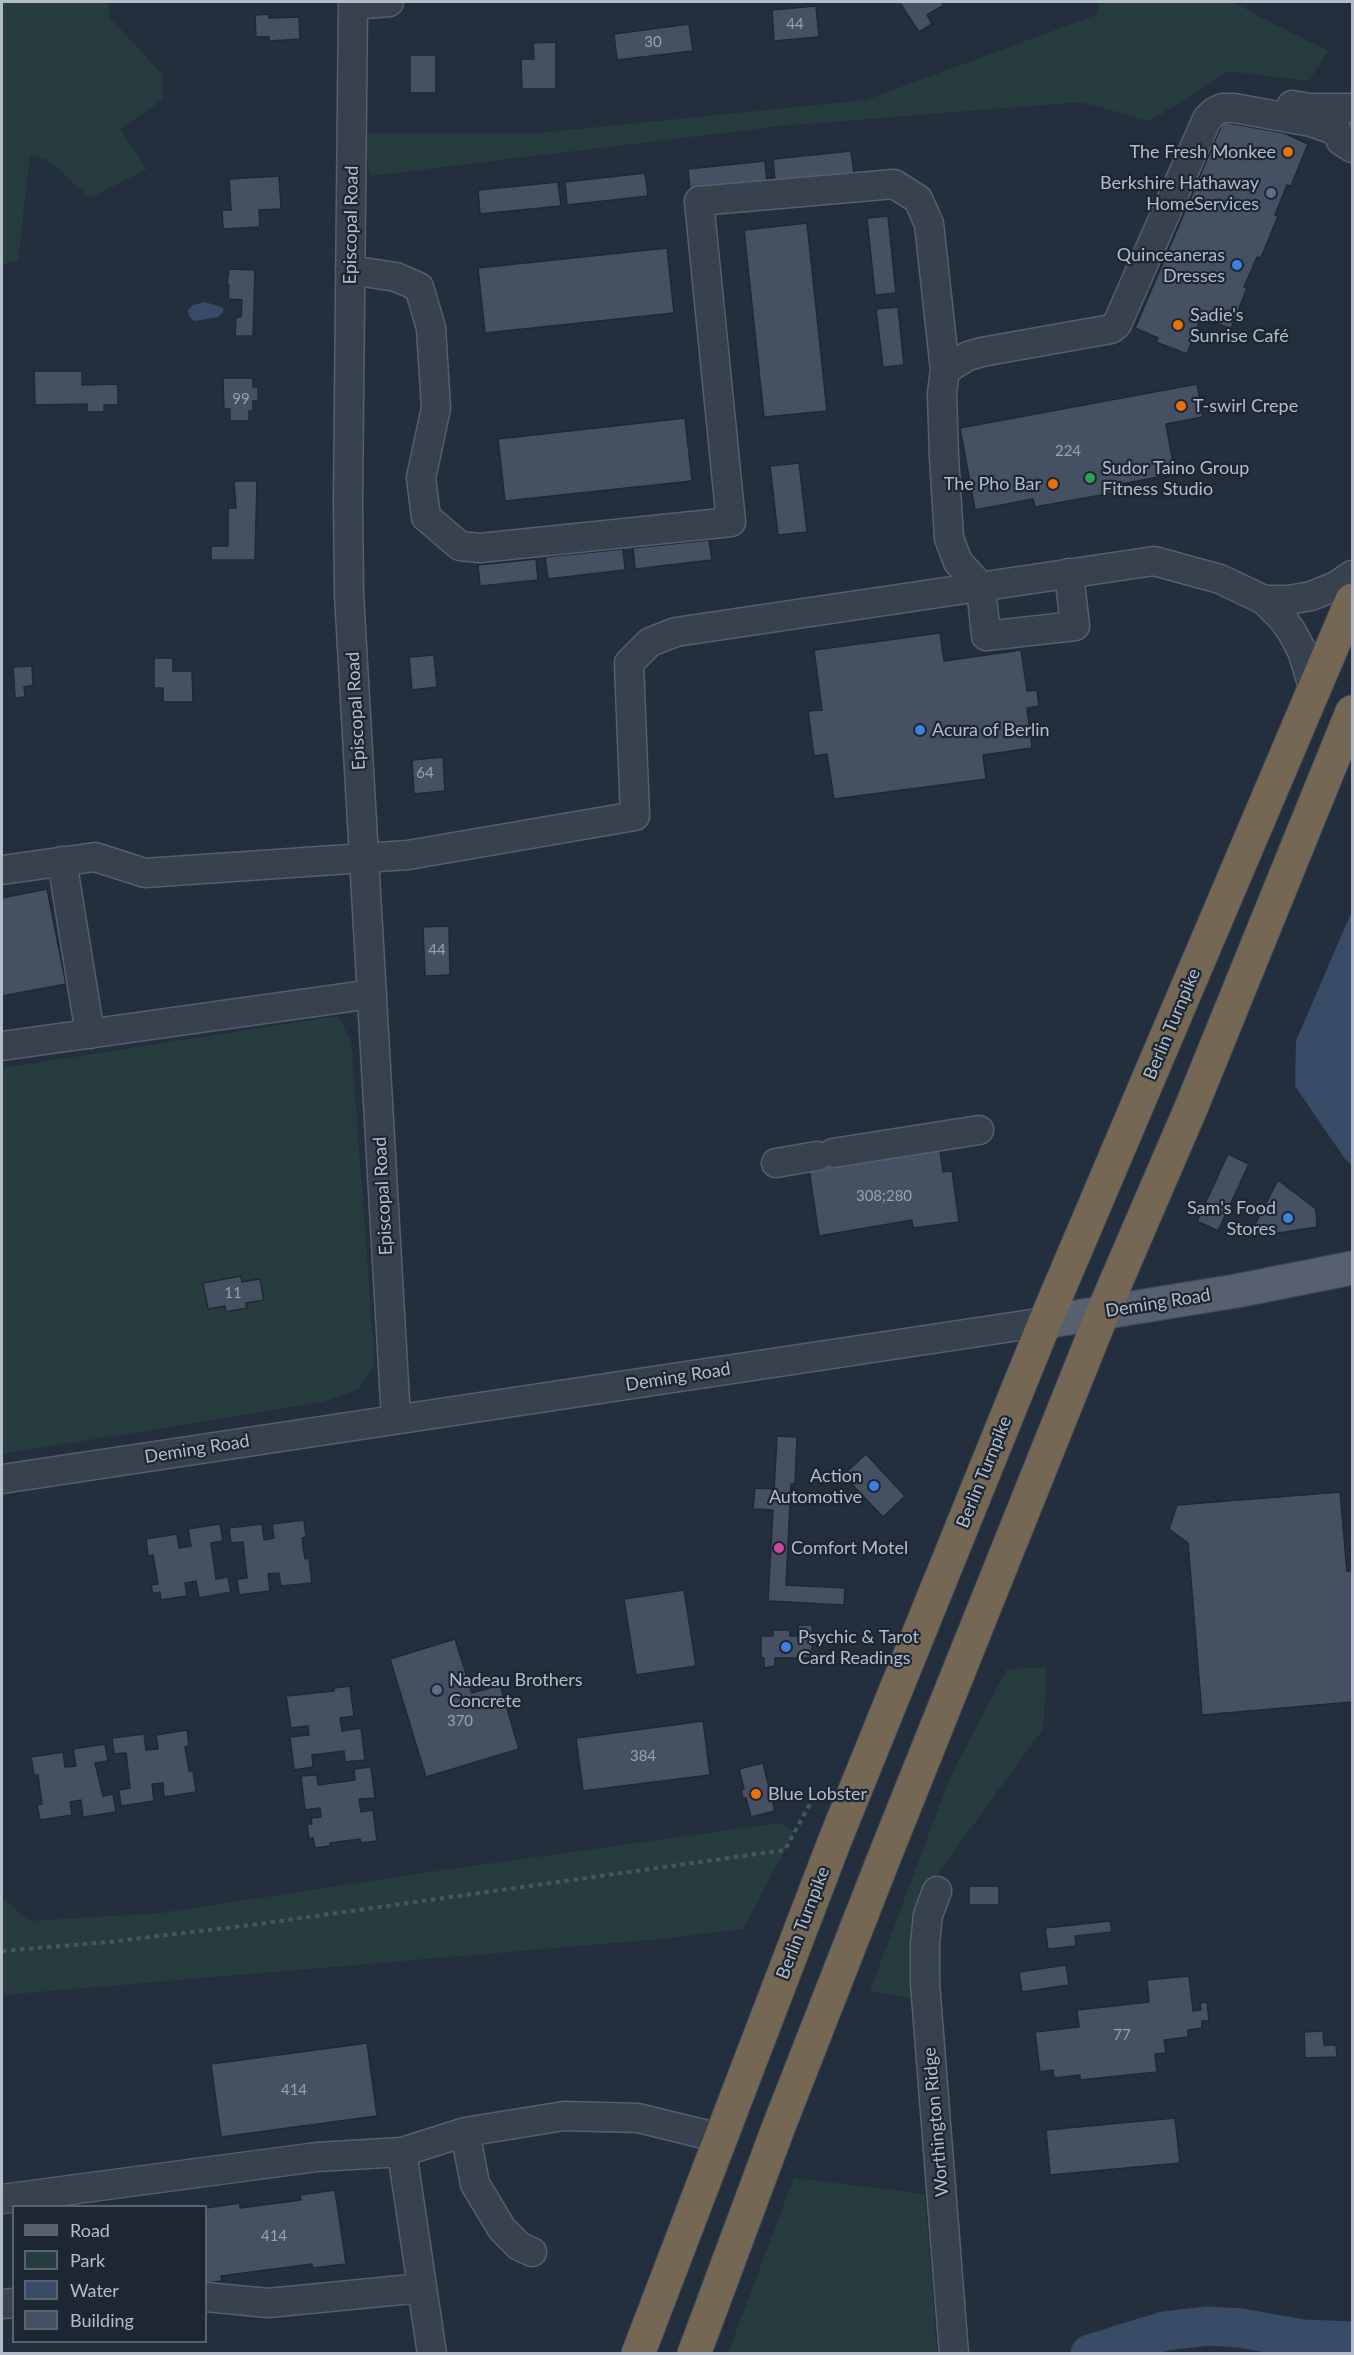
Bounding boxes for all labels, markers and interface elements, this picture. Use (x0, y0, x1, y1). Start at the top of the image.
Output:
house number: 44 (786, 15, 804, 33)
house number: 30 (644, 33, 662, 51)
place label: The Fresh Monkee (1130, 141, 1276, 163)
marker: The Fresh Monkee (1281, 145, 1295, 159)
street label: Episcopal Road (339, 165, 363, 285)
place label: Berkshire Hathaway HomeServices (1100, 172, 1259, 214)
marker: Berkshire Hathaway HomeServices (1264, 186, 1278, 200)
place label: Quinceaneras Dresses (1117, 244, 1225, 286)
marker: Quinceaneras Dresses (1230, 258, 1244, 272)
place label: Sadie's Sunrise Café (1190, 304, 1289, 346)
marker: Sadie's Sunrise Café (1171, 318, 1185, 332)
house number: 99 (232, 390, 250, 408)
place label: T-swirl Crepe (1193, 395, 1298, 417)
marker: T-swirl Crepe (1174, 399, 1188, 413)
house number: 224 (1055, 442, 1081, 460)
place label: Sudor Taino Group Fitness Studio (1102, 457, 1249, 500)
marker: Sudor Taino Group Fitness Studio (1083, 471, 1097, 485)
place label: The Pho Bar (944, 473, 1041, 495)
marker: The Pho Bar (1046, 477, 1060, 491)
street label: Episcopal Road (342, 651, 370, 771)
place label: Acura of Berlin (932, 719, 1050, 741)
marker: Acura of Berlin (913, 723, 927, 737)
house number: 64 (416, 764, 434, 782)
house number: 44 (428, 941, 446, 959)
street label: Berlin Turnpike (1139, 965, 1205, 1083)
street label: Episcopal Road (369, 1136, 397, 1256)
house number: 308;280 (856, 1187, 912, 1205)
place label: Sam's Food Stores (1187, 1197, 1276, 1240)
marker: Sam's Food Stores (1281, 1211, 1295, 1225)
house number: 11 (224, 1284, 242, 1302)
street label: Deming Road (1104, 1284, 1212, 1322)
street label: Deming Road (624, 1358, 732, 1396)
street label: Berlin Turnpike (952, 1413, 1016, 1531)
street label: Deming Road (143, 1430, 251, 1468)
place label: Action Automotive (769, 1465, 862, 1508)
marker: Action Automotive (867, 1479, 881, 1493)
place label: Comfort Motel (791, 1537, 908, 1559)
marker: Comfort Motel (772, 1541, 786, 1555)
place label: Psychic & Tarot Card Readings (798, 1626, 919, 1668)
marker: Psychic & Tarot Card Readings (779, 1640, 793, 1654)
place label: Nadeau Brothers Concrete (449, 1669, 583, 1712)
marker: Nadeau Brothers Concrete (430, 1683, 444, 1697)
house number: 370 (447, 1712, 473, 1730)
house number: 384 (630, 1747, 656, 1765)
place label: Blue Lobster (768, 1783, 867, 1805)
marker: Blue Lobster (749, 1787, 763, 1801)
street label: Berlin Turnpike (772, 1864, 834, 1982)
house number: 77 (1113, 2026, 1131, 2044)
street label: Worthington Ridge (919, 2046, 953, 2198)
house number: 414 (281, 2081, 307, 2099)
legend (12, 2205, 207, 2343)
text: Road (70, 2219, 110, 2241)
house number: 414 (261, 2227, 287, 2245)
text: Park (70, 2249, 105, 2271)
text: Water (70, 2279, 119, 2301)
text: Building (70, 2309, 134, 2331)

